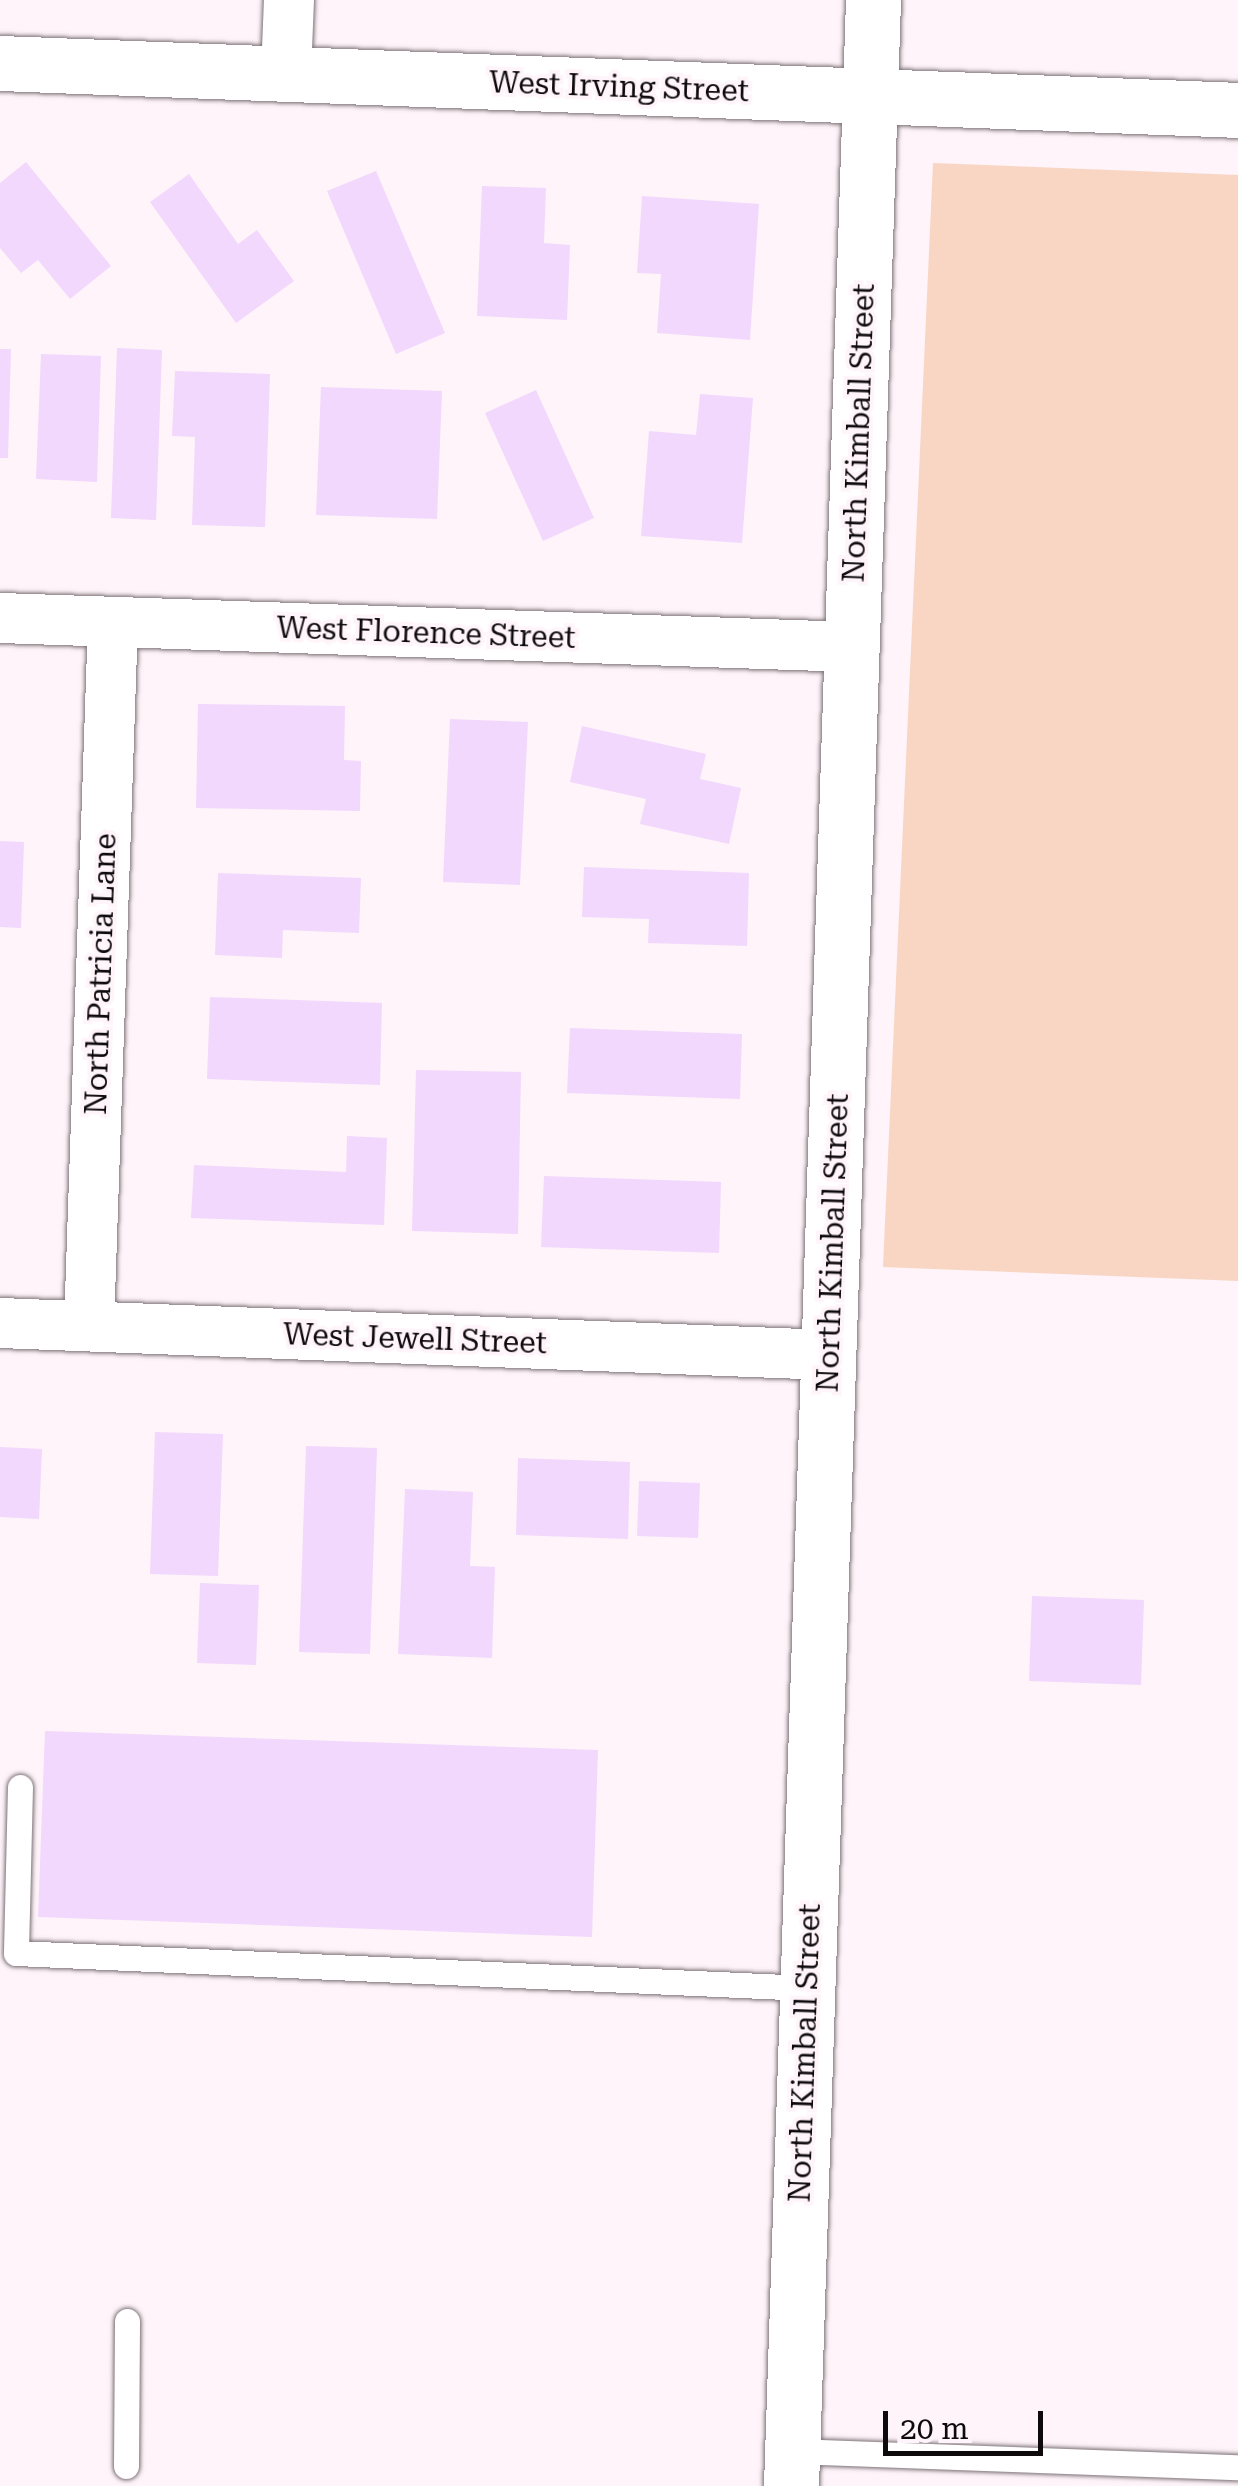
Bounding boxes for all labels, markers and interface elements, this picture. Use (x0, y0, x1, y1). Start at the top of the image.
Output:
street label: West Irving Street (489, 64, 749, 110)
street label: North Kimball Street (836, 283, 882, 583)
street label: West Florence Street (276, 610, 576, 656)
street label: North Patricia Lane (78, 833, 124, 1115)
street label: North Kimball Street (810, 1093, 856, 1393)
street label: West Jewell Street (282, 1316, 548, 1362)
street label: North Kimball Street (782, 1903, 828, 2203)
scale bar (888, 2391, 1048, 2453)
text: 20 m (900, 2411, 969, 2446)

